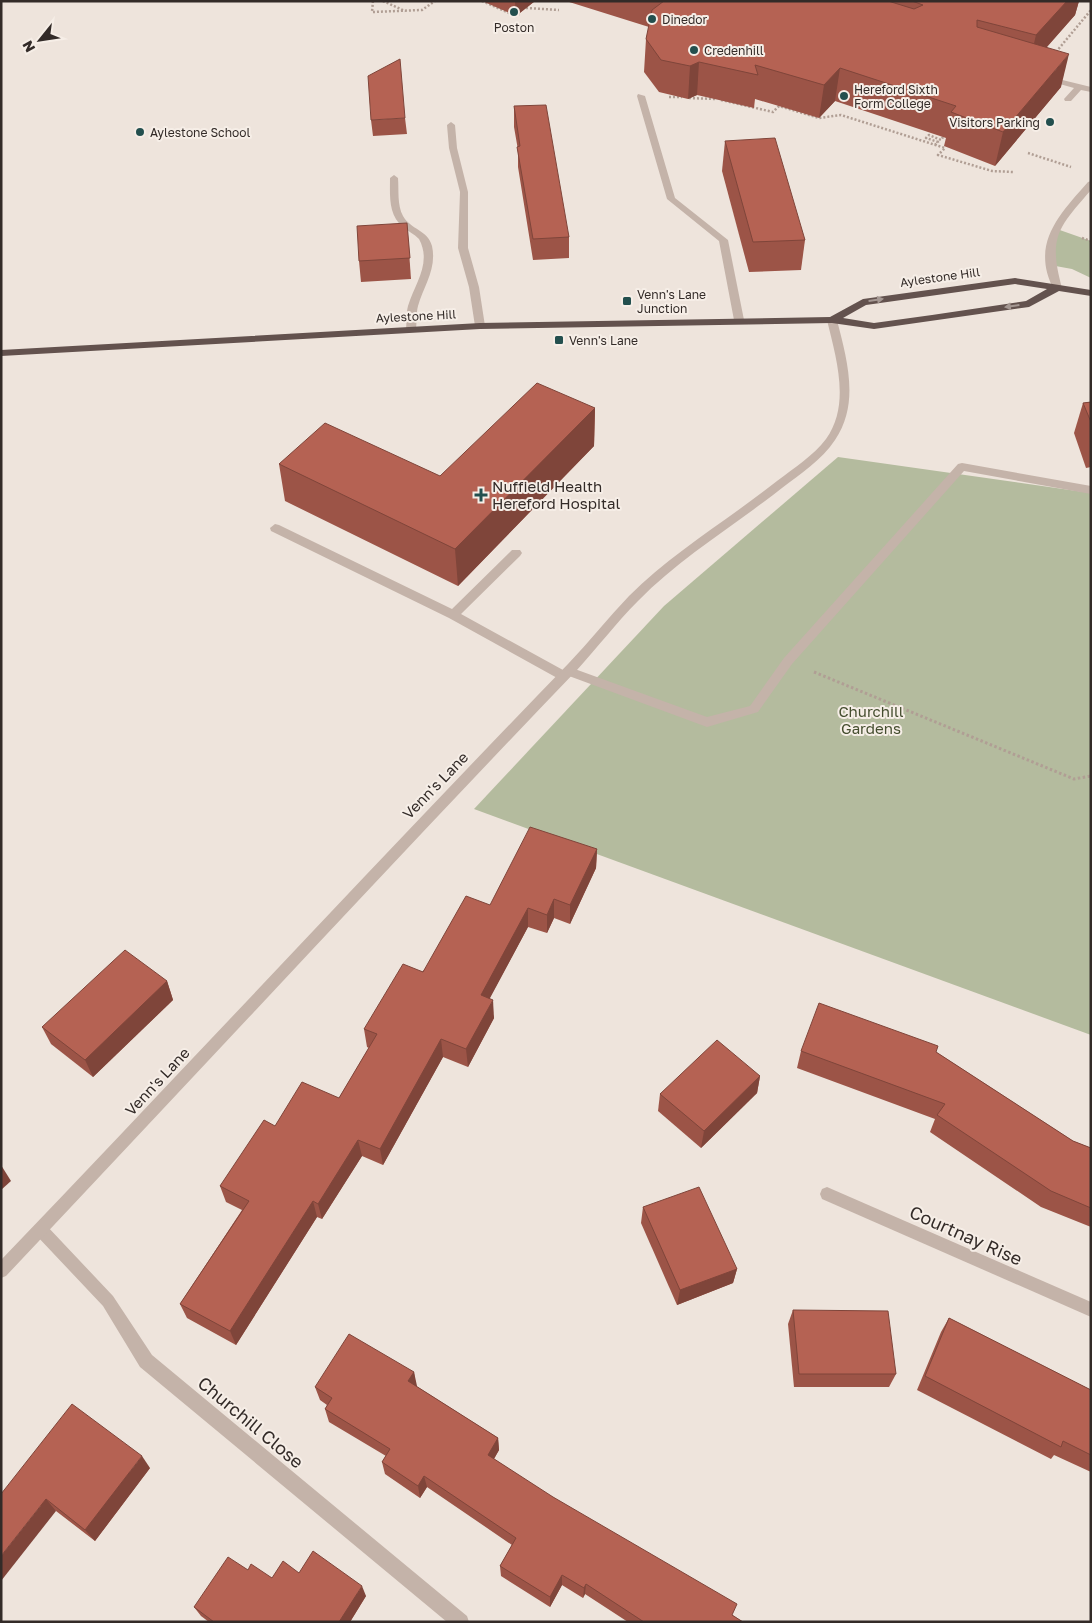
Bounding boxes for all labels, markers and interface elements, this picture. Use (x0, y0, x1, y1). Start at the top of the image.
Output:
marker: Poston (508, 6, 520, 18)
place label: Dinedor (662, 12, 708, 27)
marker: Dinedor (646, 13, 658, 25)
north arrow (15, 15, 65, 65)
place label: Poston (494, 20, 534, 35)
text: N (18, 38, 38, 56)
place label: Credenhill (704, 43, 764, 58)
marker: Credenhill (688, 44, 700, 56)
place label: Hereford Sixth Form College (854, 82, 938, 111)
marker: Hereford Sixth Form College (838, 90, 850, 102)
place label: Visitors Parking (949, 115, 1040, 130)
marker: Visitors Parking (1044, 116, 1056, 128)
place label: Aylestone School (150, 125, 250, 140)
marker: Aylestone School (134, 126, 146, 138)
street label: Aylestone Hill (899, 264, 981, 290)
place label: Venn's Lane Junction (637, 287, 706, 316)
marker: Venn's Lane Junction (621, 295, 633, 307)
one-way arrow (868, 296, 884, 304)
one-way arrow (1004, 302, 1020, 310)
street label: Aylestone Hill (375, 306, 457, 326)
place label: Venn's Lane (569, 333, 638, 348)
marker: Venn's Lane (553, 334, 565, 346)
place label: Nuffield Health Hereford Hospital (492, 477, 620, 512)
marker: Nuffield Health Hereford Hospital (474, 488, 488, 502)
park label: Churchill Gardens (838, 702, 904, 737)
street label: Venn's Lane (399, 748, 472, 822)
street label: Venn's Lane (121, 1043, 193, 1119)
street label: Courtnay Rise (906, 1200, 1026, 1270)
street label: Churchill Close (194, 1371, 308, 1473)

